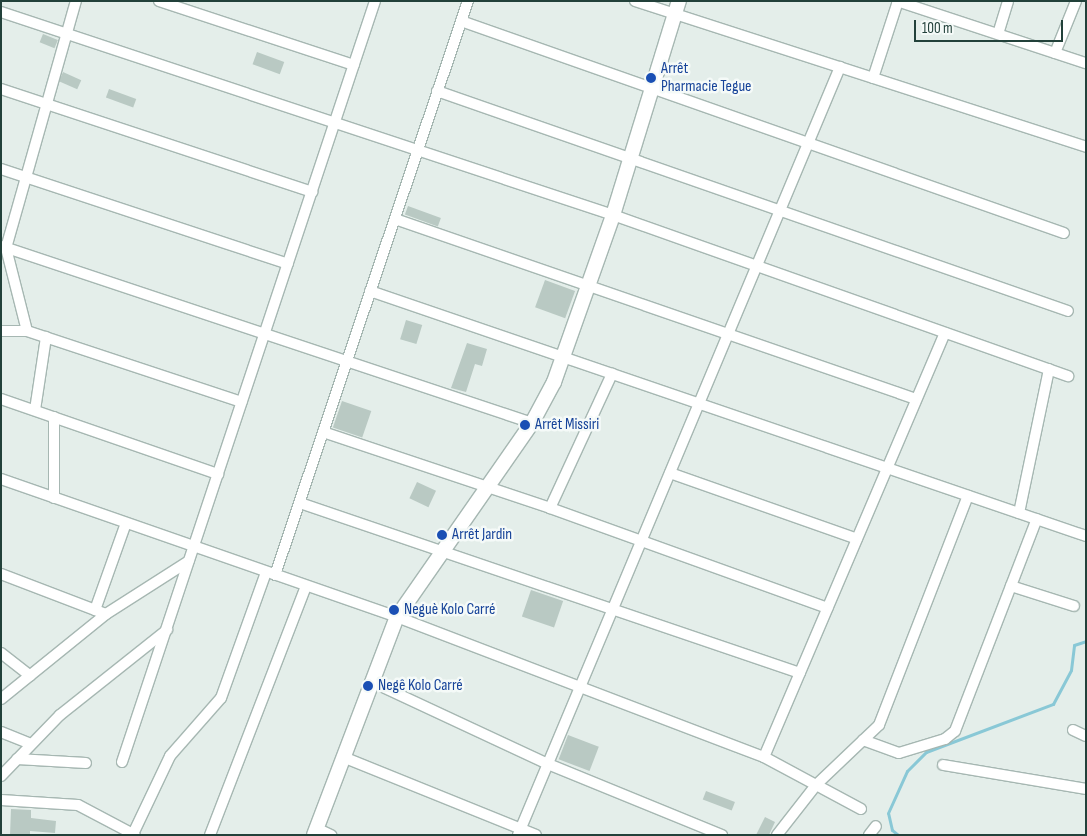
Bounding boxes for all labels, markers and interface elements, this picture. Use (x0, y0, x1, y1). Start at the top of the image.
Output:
scale bar (917, 10, 1066, 42)
text: 100 m (922, 19, 953, 38)
place label: Arrêt Pharmacie Tegue (661, 59, 752, 97)
marker: Arrêt Pharmacie Tegue (645, 72, 657, 84)
place label: Arrêt Missiri (535, 415, 599, 435)
marker: Arrêt Missiri (519, 419, 531, 431)
place label: Arrêt Jardin (452, 525, 512, 545)
marker: Arrêt Jardin (436, 529, 448, 541)
place label: Neguè Kolo Carré (404, 600, 495, 620)
marker: Neguè Kolo Carré (388, 604, 400, 616)
place label: Negê Kolo Carré (378, 676, 463, 696)
marker: Negê Kolo Carré (362, 680, 374, 692)

